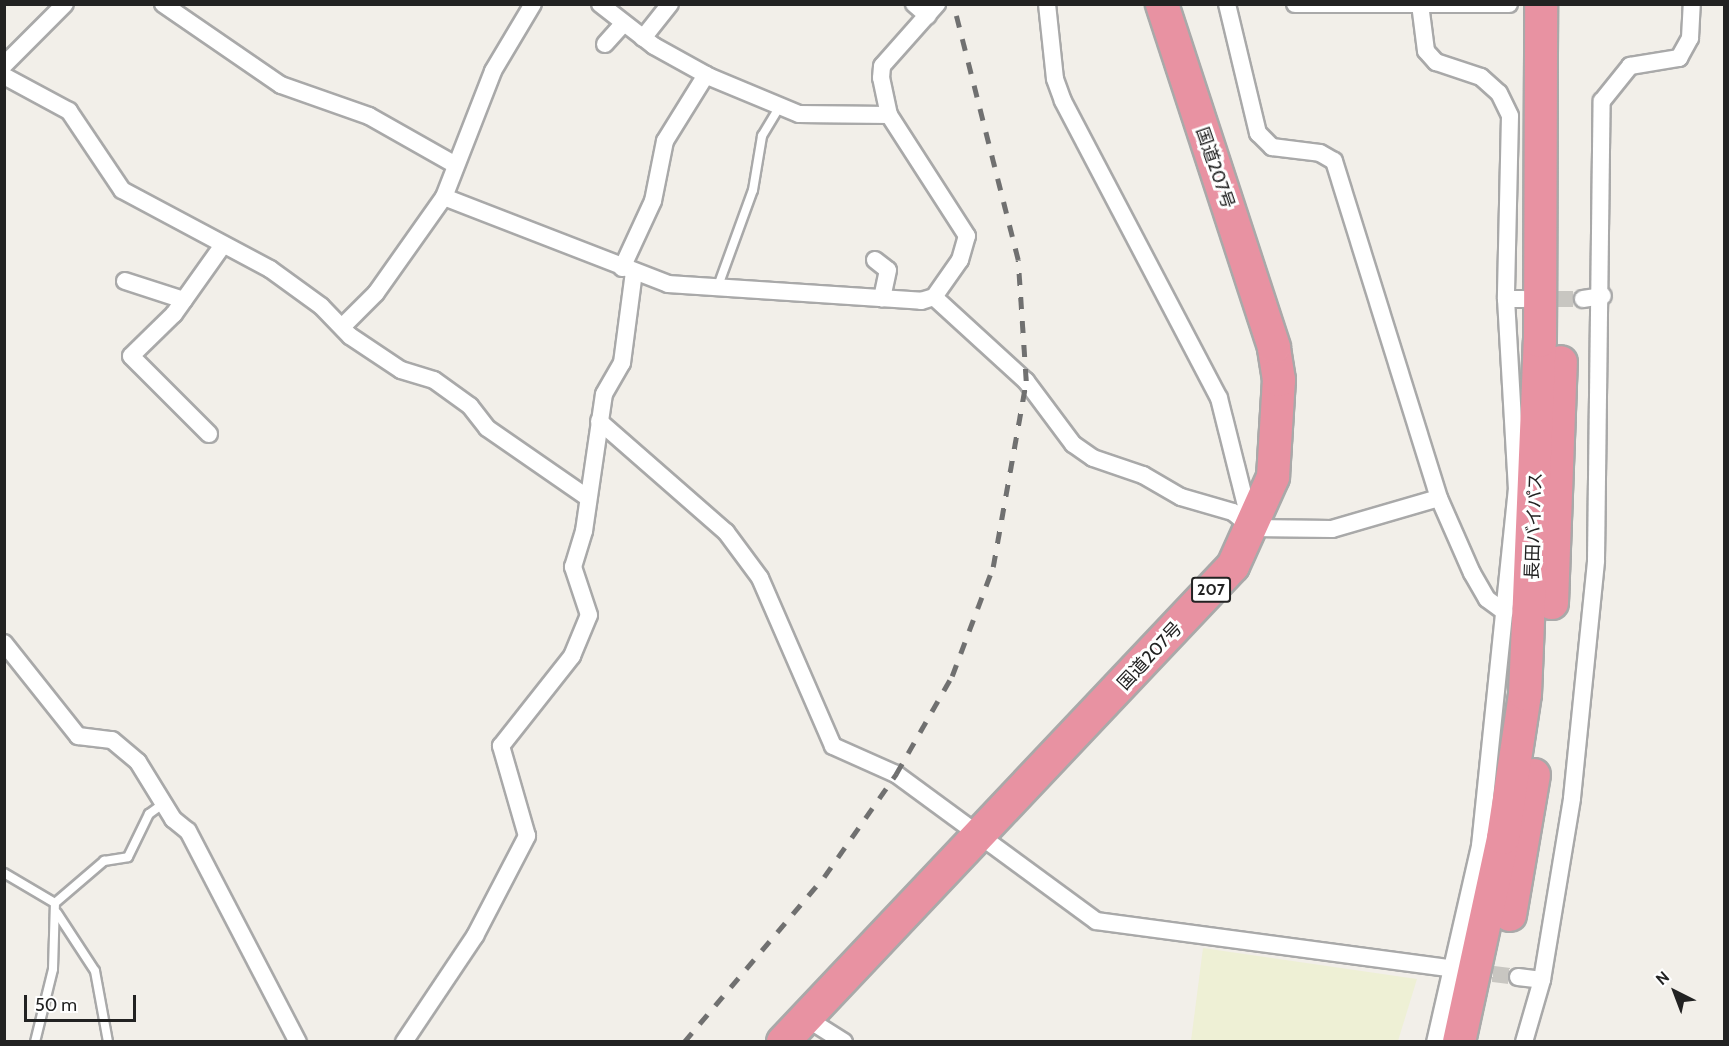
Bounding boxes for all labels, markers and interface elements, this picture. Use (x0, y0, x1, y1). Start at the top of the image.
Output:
street label: 国道207号 (1191, 124, 1239, 212)
street label: 長田バイパス (1521, 472, 1547, 580)
road number: 207 (1190, 577, 1232, 603)
street label: 国道207号 (1113, 618, 1187, 694)
north arrow (1645, 962, 1705, 1022)
text: N (1652, 967, 1673, 989)
scale bar (27, 983, 140, 1021)
text: 50 m (35, 994, 77, 1016)

